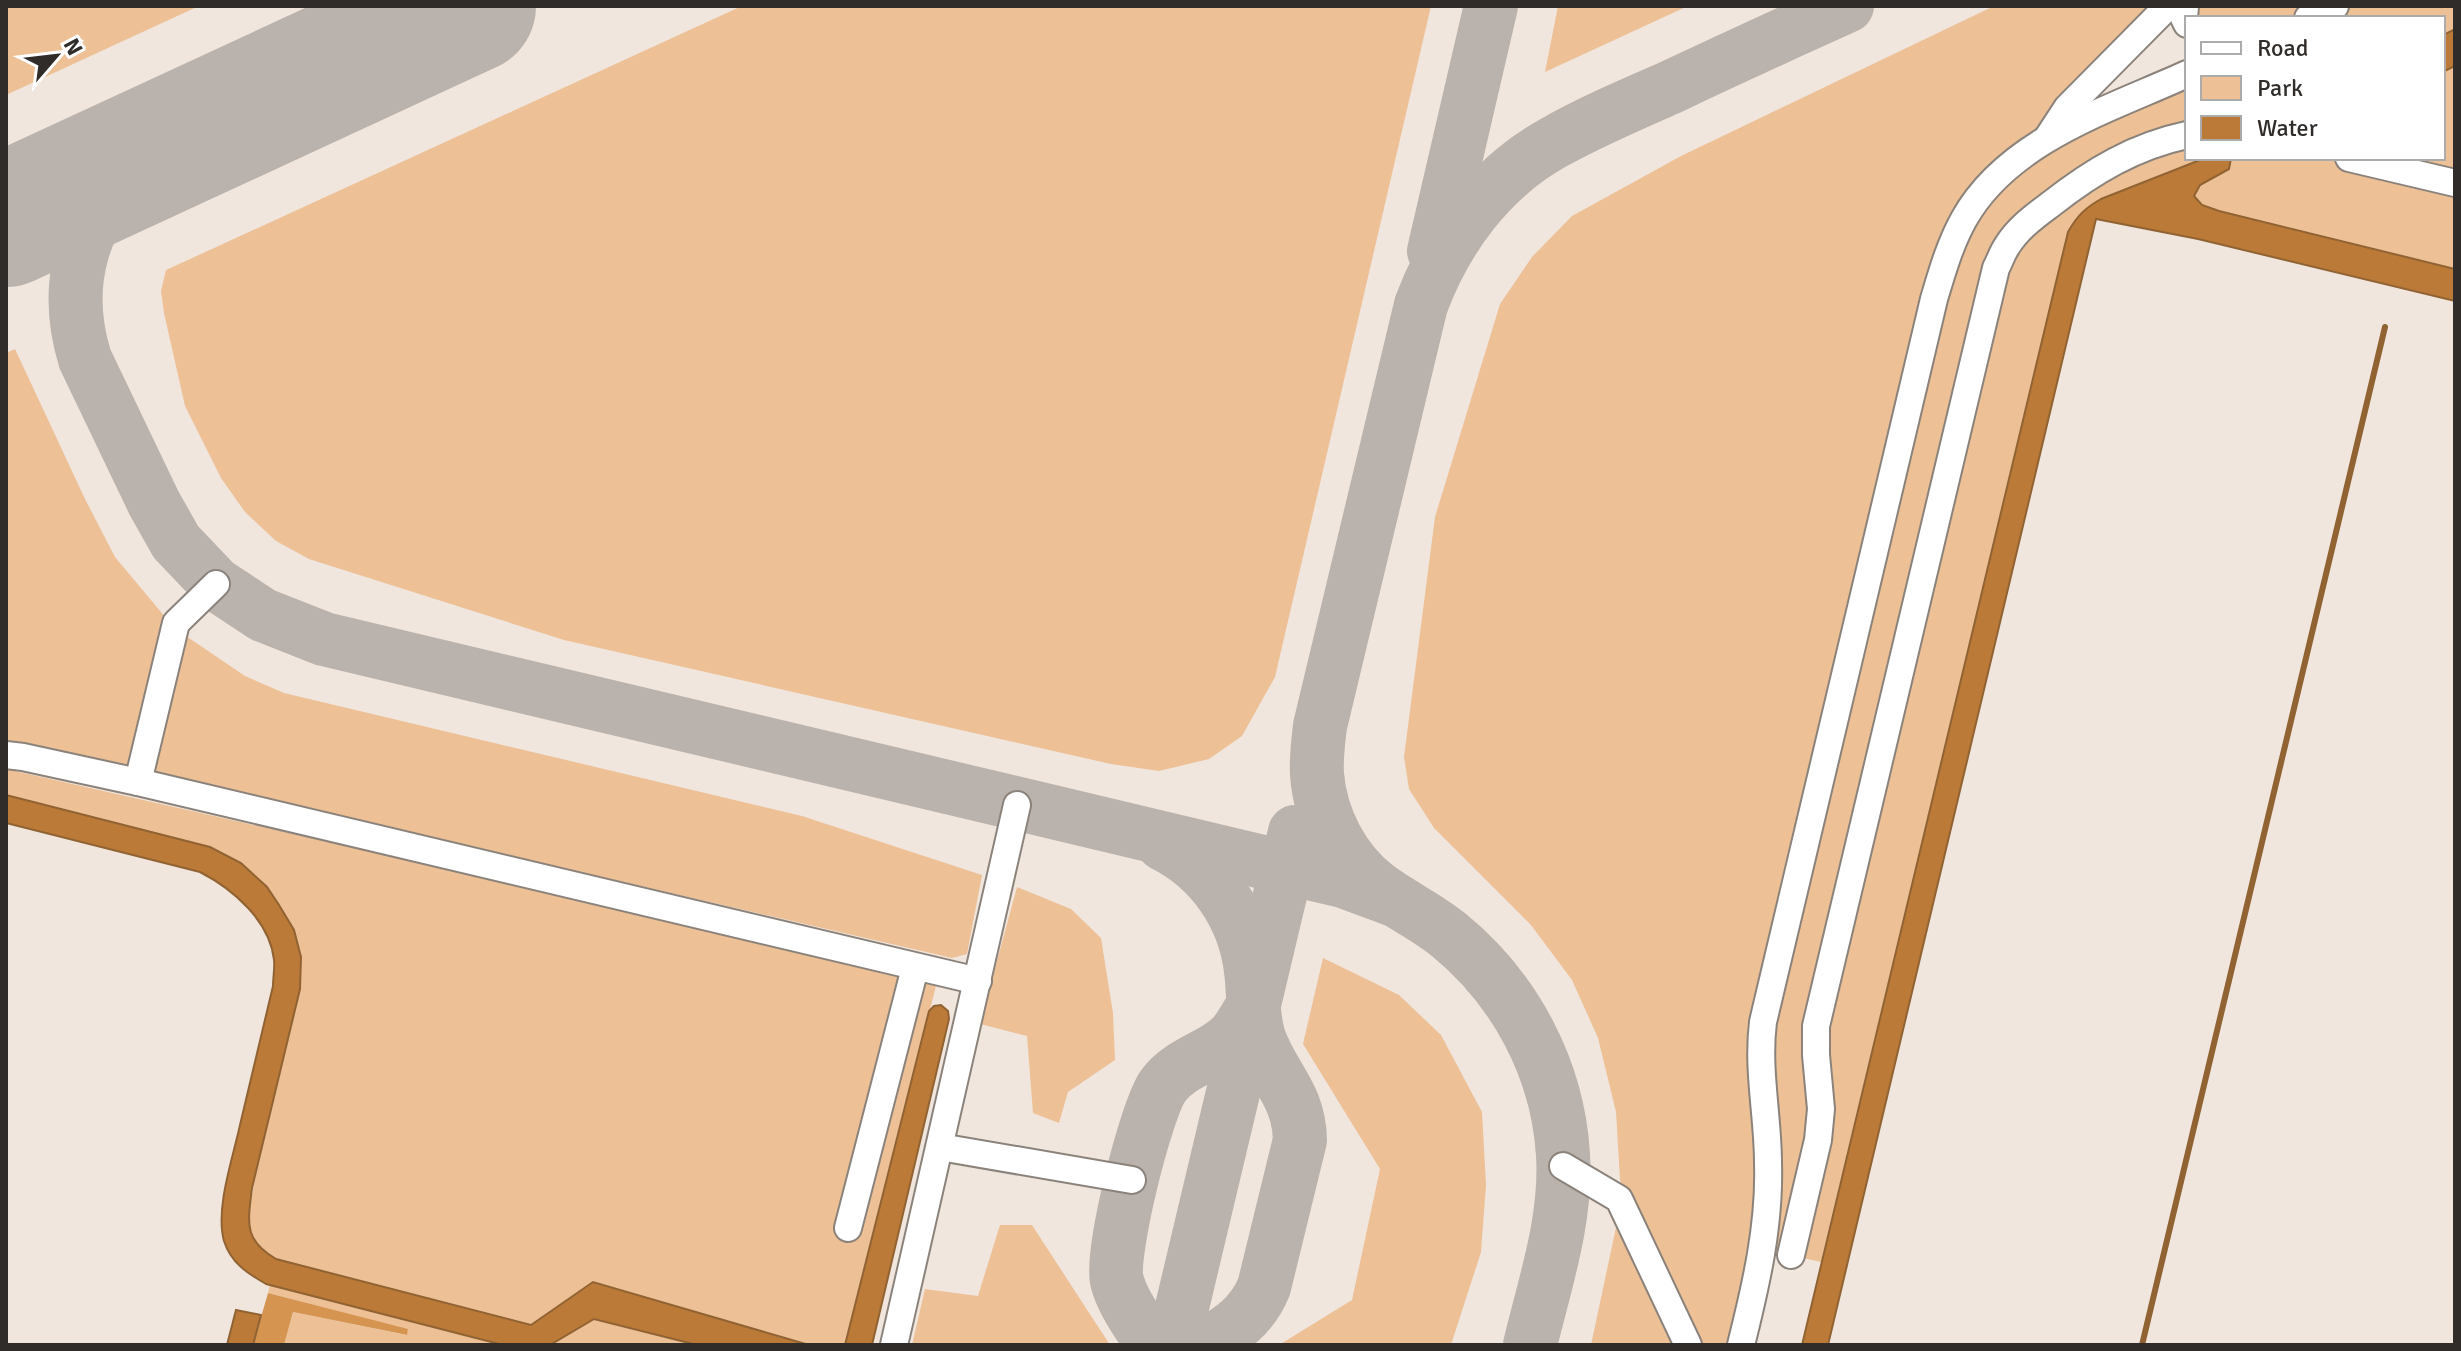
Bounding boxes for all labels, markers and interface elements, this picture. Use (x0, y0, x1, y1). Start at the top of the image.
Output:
north arrow (16, 16, 96, 96)
legend (2185, 16, 2445, 160)
text: Road (2257, 33, 2308, 63)
text: N (58, 34, 89, 60)
text: Park (2257, 73, 2303, 103)
text: Water (2257, 113, 2318, 143)

